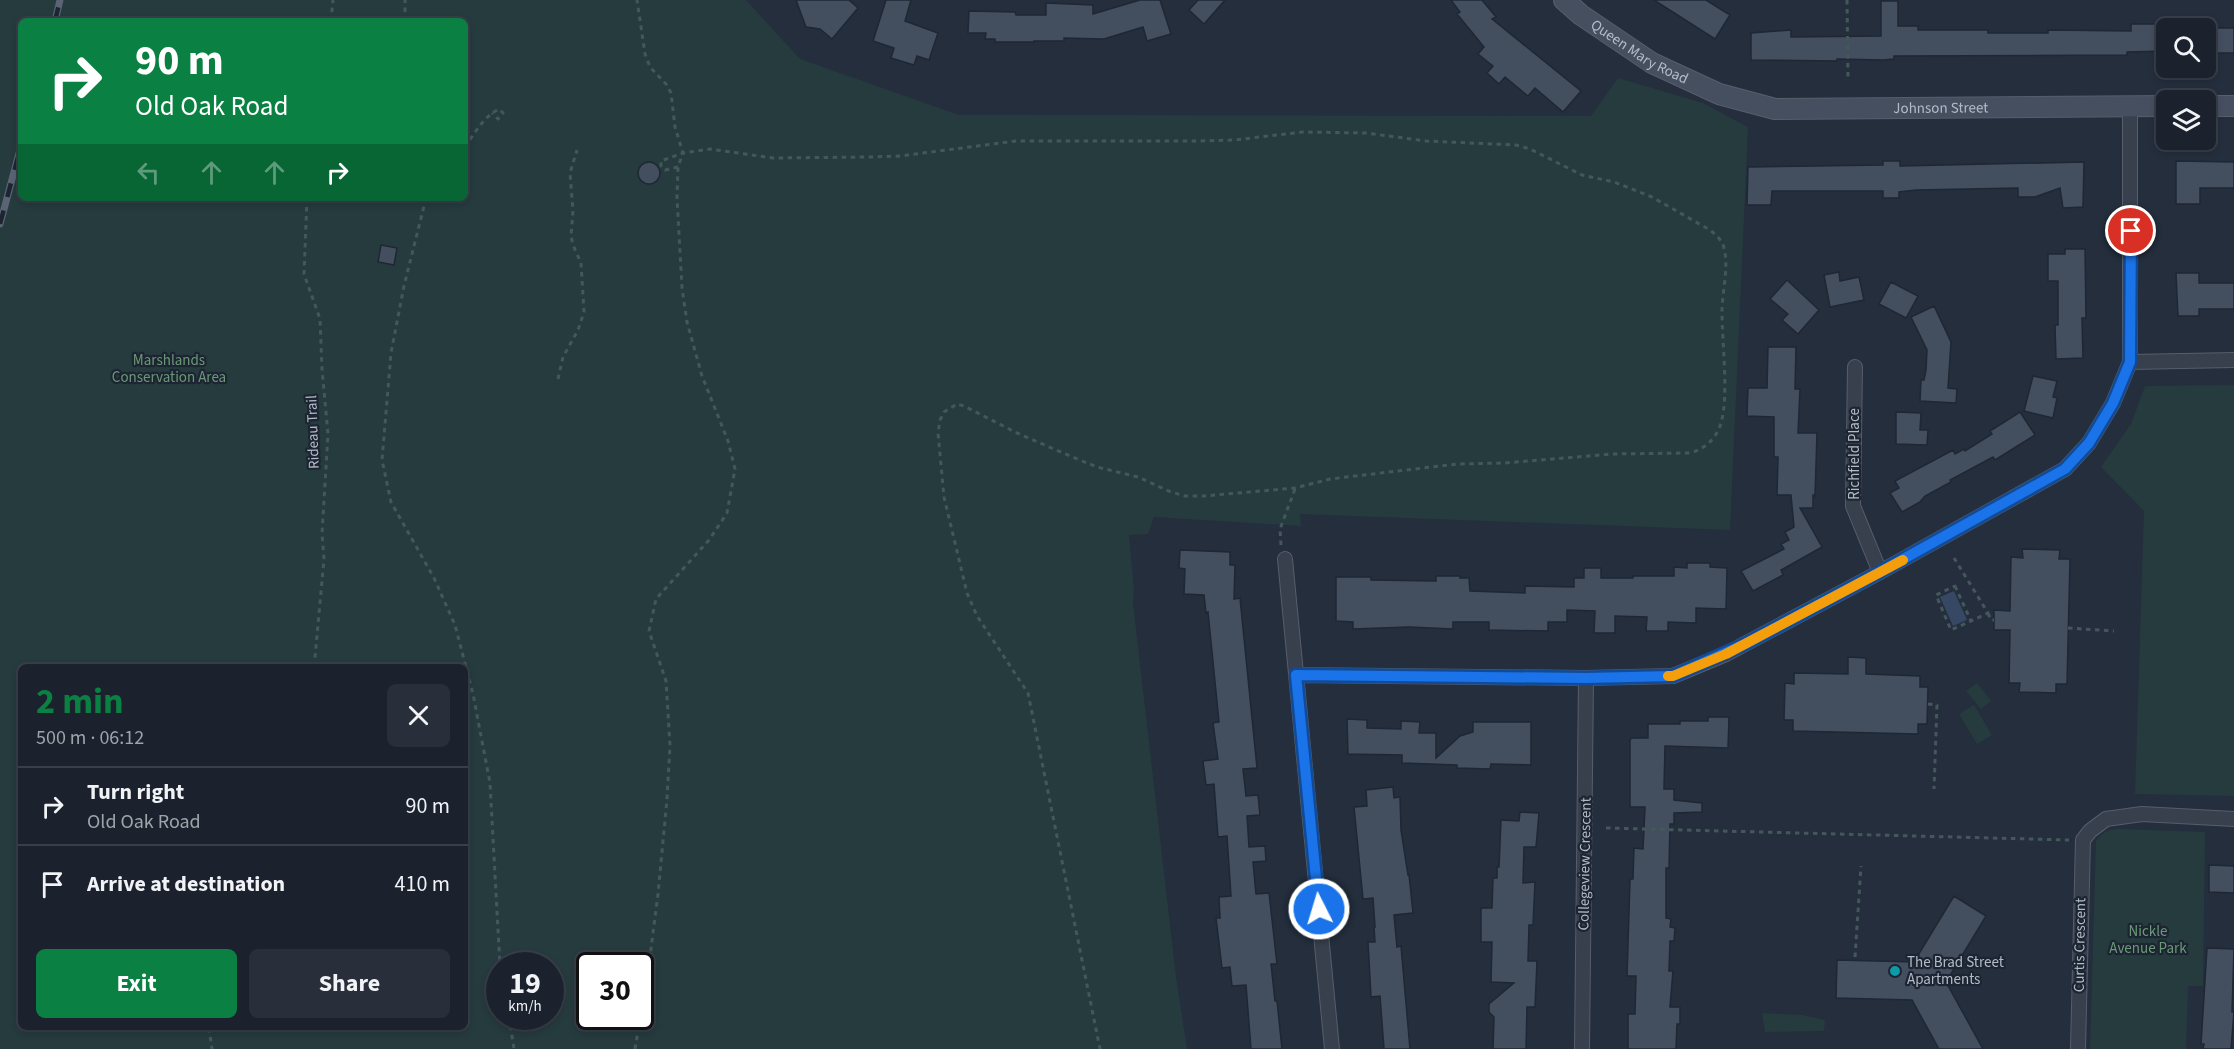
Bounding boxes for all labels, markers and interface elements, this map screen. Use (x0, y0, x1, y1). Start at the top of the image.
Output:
street label: Queen Mary Road (1587, 14, 1692, 89)
map controls (2156, 18, 2216, 150)
button: search (2156, 18, 2216, 78)
text: 90 m (135, 31, 224, 91)
icon: right (36, 42, 114, 120)
text: Old Oak Road (135, 87, 288, 126)
button: layers (2156, 90, 2216, 150)
street label: Johnson Street (1893, 97, 1988, 119)
icon: left (132, 156, 165, 189)
icon: ahead (195, 156, 228, 189)
icon: ahead (258, 156, 291, 189)
icon: right (321, 156, 354, 189)
pin (2105, 205, 2156, 256)
icon: arrive (2114, 214, 2147, 247)
park label: Marshlands Conservation Area (112, 350, 226, 388)
street label: Rideau Trail (301, 395, 325, 469)
street label: Richfield Place (1844, 408, 1865, 500)
text: 2 min (36, 676, 124, 727)
button: close (387, 684, 450, 747)
text: 500 m · 06:12 (36, 724, 144, 752)
text: Turn right (87, 776, 184, 808)
icon: right (36, 790, 69, 823)
text: 90 m (405, 790, 450, 822)
street label: Collegeview Crescent (1573, 797, 1597, 931)
text: Old Oak Road (87, 808, 201, 836)
icon: arrive (36, 868, 69, 901)
text: Arrive at destination (87, 868, 285, 900)
text: 410 m (395, 868, 450, 900)
position arrow (1287, 877, 1351, 941)
street label: Curtis Crescent (2069, 898, 2091, 992)
park label: Nickle Avenue Park (2109, 921, 2187, 959)
button: Exit (36, 949, 237, 1018)
button: Share (249, 949, 450, 1018)
speed limit sign: 30 (576, 952, 654, 1030)
place label: The Brad Street Apartments (1907, 952, 2004, 990)
text: 19 (509, 962, 541, 1005)
marker: The Brad Street Apartments (1888, 964, 1902, 978)
text: km/h (508, 996, 542, 1017)

